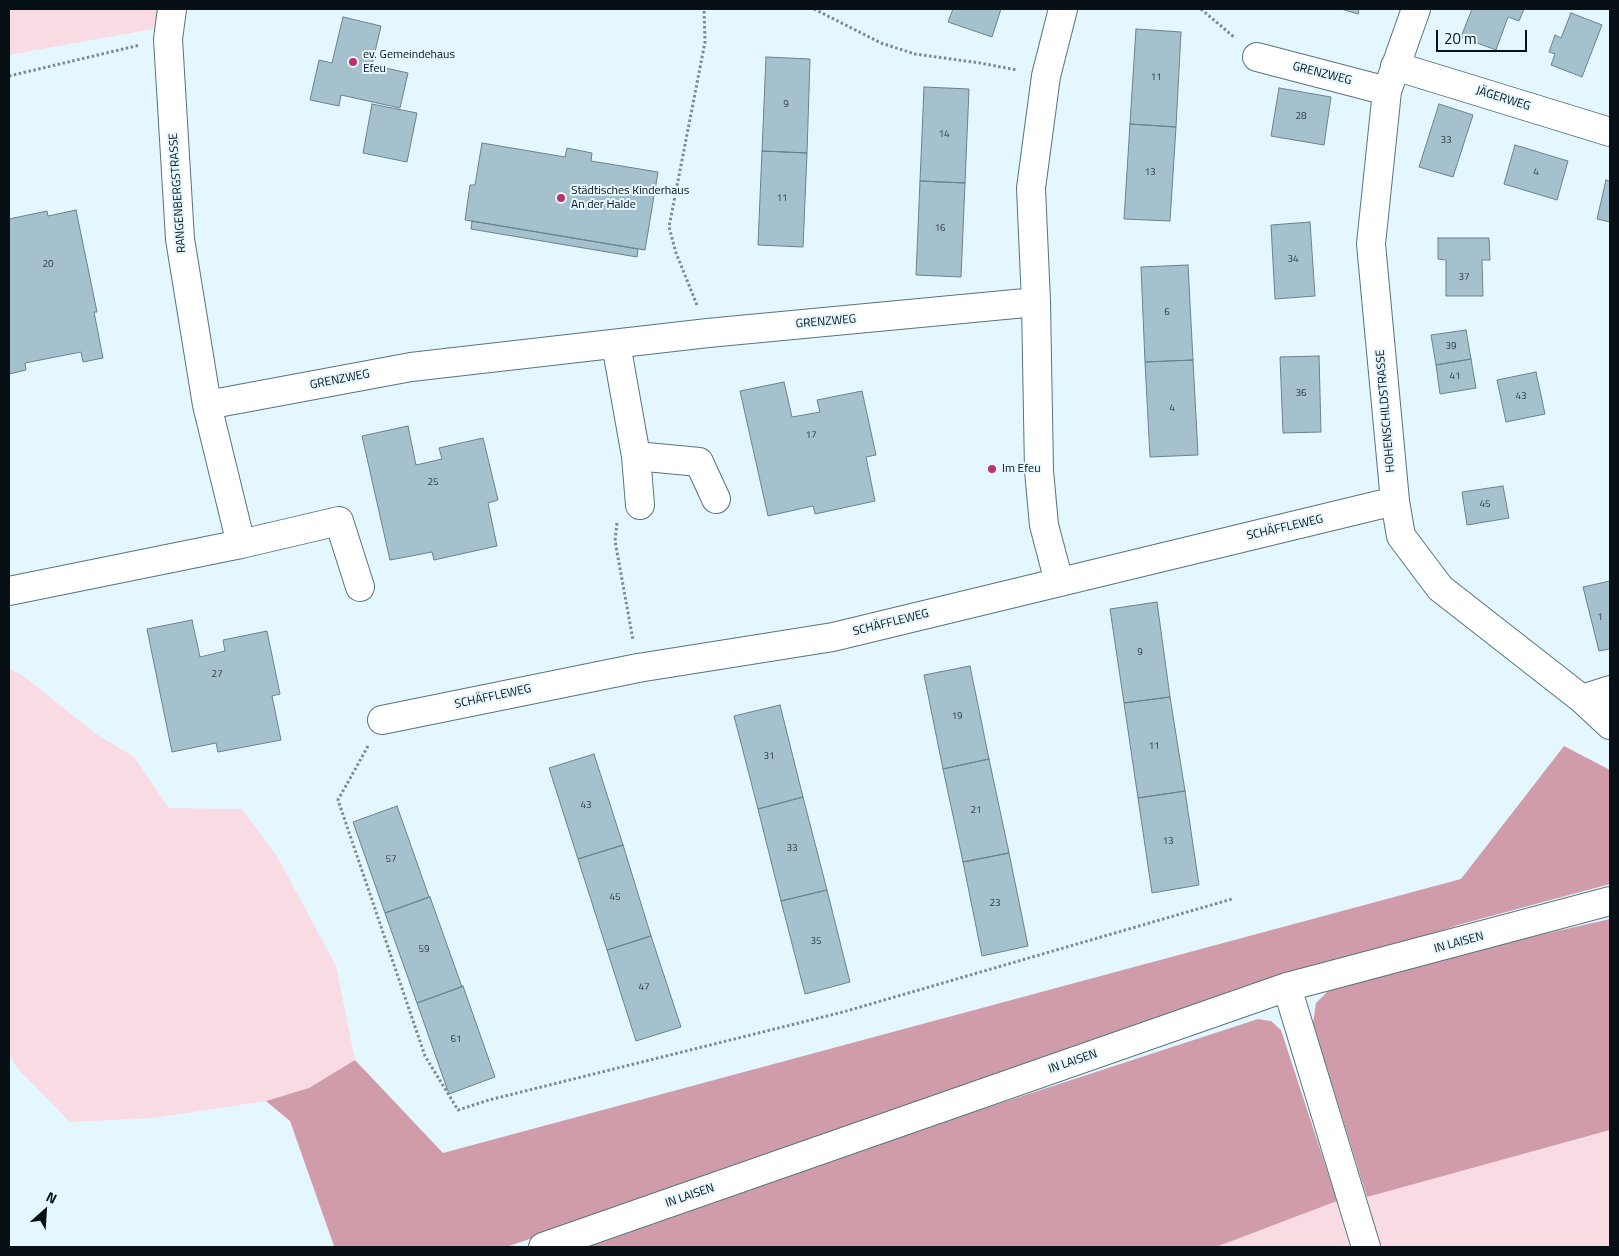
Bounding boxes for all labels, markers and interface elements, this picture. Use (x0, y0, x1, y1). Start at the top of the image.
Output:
scale bar (1439, 20, 1530, 52)
text: 20 m (1444, 27, 1477, 50)
place label: ev. Gemeindehaus Efeu (363, 48, 455, 76)
marker: ev. Gemeindehaus Efeu (347, 56, 359, 68)
street label: GRENZWEG (1291, 60, 1353, 88)
house number: 11 (1150, 72, 1162, 84)
street label: JÄGERWEG (1474, 84, 1532, 114)
house number: 9 (783, 99, 789, 111)
house number: 28 (1295, 111, 1307, 123)
house number: 14 (938, 129, 950, 141)
street label: RANGENBERGSTRASSE (167, 132, 189, 254)
house number: 33 (1440, 135, 1452, 147)
house number: 13 (1144, 167, 1156, 179)
house number: 4 (1533, 167, 1539, 179)
place label: Städtisches Kinderhaus An der Halde (571, 184, 689, 212)
marker: Städtisches Kinderhaus An der Halde (555, 192, 567, 204)
house number: 11 (776, 193, 788, 205)
house number: 16 (934, 223, 946, 235)
house number: 34 (1287, 254, 1299, 266)
house number: 20 (42, 259, 54, 271)
house number: 37 (1458, 272, 1470, 284)
house number: 6 (1164, 307, 1170, 319)
street label: GRENZWEG (795, 312, 857, 332)
house number: 39 (1445, 341, 1457, 353)
street label: HOHENSCHILDSTRASSE (1373, 349, 1399, 473)
street label: GRENZWEG (309, 367, 371, 393)
house number: 41 (1449, 371, 1461, 383)
house number: 36 (1295, 388, 1307, 400)
house number: 43 (1515, 391, 1527, 403)
house number: 4 (1169, 403, 1175, 415)
house number: 17 (805, 430, 817, 442)
place label: Im Efeu (1002, 462, 1041, 476)
marker: Im Efeu (986, 463, 998, 475)
house number: 25 (427, 477, 439, 489)
house number: 45 (1479, 499, 1491, 511)
street label: SCHÄFFLEWEG (1245, 512, 1325, 544)
street label: SCHÄFFLEWEG (851, 607, 931, 639)
house number: 1 (1597, 612, 1603, 624)
house number: 9 (1137, 647, 1143, 659)
house number: 27 (211, 669, 223, 681)
street label: SCHÄFFLEWEG (453, 682, 533, 712)
house number: 19 (951, 711, 963, 723)
house number: 11 (1148, 741, 1160, 753)
house number: 31 (763, 751, 775, 763)
house number: 43 (580, 800, 592, 812)
house number: 21 (970, 805, 982, 817)
house number: 13 (1162, 836, 1174, 848)
house number: 33 (786, 843, 798, 855)
house number: 57 (385, 854, 397, 866)
house number: 45 (609, 892, 621, 904)
house number: 23 (989, 898, 1001, 910)
street label: IN LAISEN (1433, 929, 1485, 957)
house number: 35 (810, 936, 822, 948)
house number: 59 (418, 944, 430, 956)
house number: 47 (638, 982, 650, 994)
house number: 61 (450, 1034, 462, 1046)
street label: IN LAISEN (1047, 1047, 1099, 1077)
street label: IN LAISEN (664, 1181, 716, 1211)
north arrow (20, 1186, 70, 1236)
text: N (43, 1186, 61, 1209)

